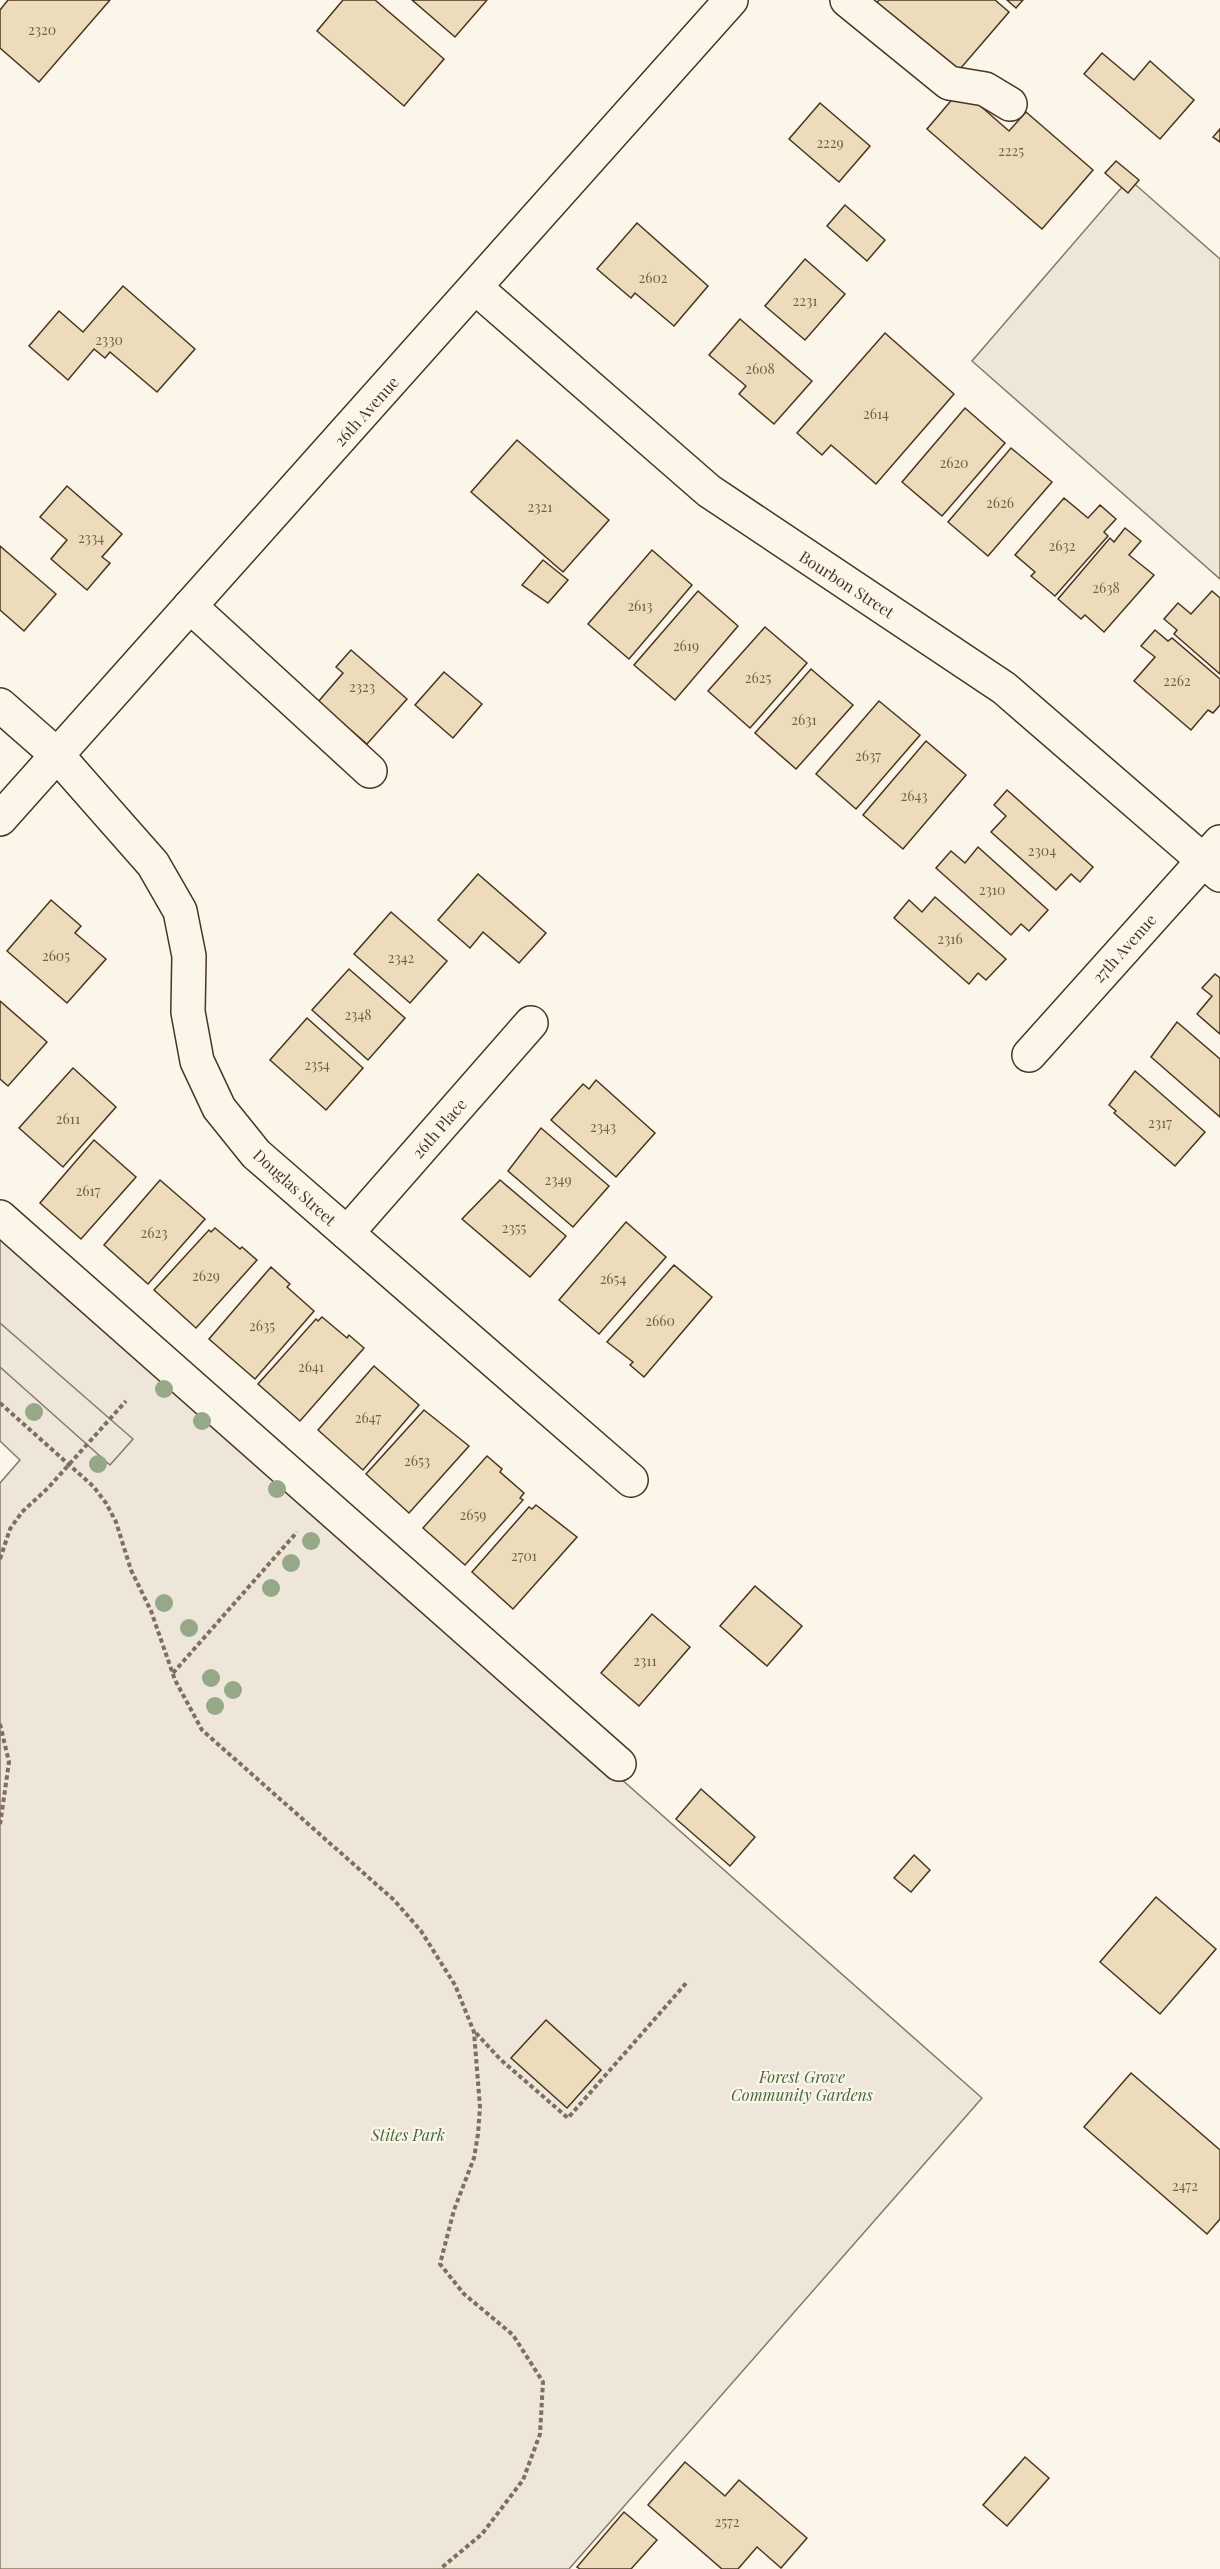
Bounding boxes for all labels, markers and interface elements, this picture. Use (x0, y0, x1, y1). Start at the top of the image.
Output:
house number: 2320 (28, 20, 56, 39)
house number: 2229 (816, 133, 844, 152)
house number: 2225 (998, 141, 1024, 160)
house number: 2602 (638, 268, 668, 287)
house number: 2231 (793, 291, 817, 310)
house number: 2330 (95, 330, 123, 349)
house number: 2608 (745, 359, 775, 378)
street label: 26th Avenue (329, 372, 403, 450)
house number: 2614 (863, 404, 889, 423)
house number: 2620 (939, 453, 969, 472)
house number: 2626 (986, 493, 1014, 512)
house number: 2321 (528, 497, 552, 516)
house number: 2334 (78, 528, 104, 547)
house number: 2632 (1049, 536, 1076, 555)
street label: Bourbon Street (796, 545, 899, 623)
house number: 2638 (1092, 578, 1120, 597)
house number: 2613 (627, 596, 653, 615)
house number: 2619 (673, 636, 699, 655)
house number: 2625 (745, 668, 771, 687)
house number: 2262 (1163, 671, 1191, 690)
house number: 2323 (349, 677, 375, 696)
house number: 2631 (791, 710, 817, 729)
house number: 2637 (855, 746, 881, 765)
house number: 2643 (901, 786, 927, 805)
house number: 2304 (1028, 841, 1056, 860)
house number: 2310 (979, 880, 1005, 899)
street label: 27th Avenue (1088, 909, 1160, 987)
house number: 2316 (937, 929, 963, 948)
house number: 2605 (42, 946, 70, 965)
house number: 2342 (388, 948, 415, 967)
house number: 2348 (344, 1005, 372, 1024)
house number: 2354 (304, 1055, 330, 1074)
street label: 26th Place (407, 1094, 471, 1162)
house number: 2611 (56, 1109, 80, 1128)
house number: 2317 (1148, 1113, 1172, 1132)
house number: 2343 (590, 1117, 616, 1136)
street label: Douglas Street (249, 1144, 341, 1230)
house number: 2349 (544, 1170, 572, 1189)
house number: 2617 (76, 1181, 101, 1200)
house number: 2355 (502, 1218, 527, 1237)
house number: 2623 (141, 1223, 167, 1242)
house number: 2629 (192, 1266, 220, 1285)
house number: 2654 (600, 1269, 626, 1288)
house number: 2660 (645, 1311, 675, 1330)
house number: 2635 (249, 1316, 275, 1335)
house number: 2641 (298, 1357, 324, 1376)
house number: 2647 (355, 1408, 381, 1427)
house number: 2653 (404, 1451, 430, 1470)
house number: 2659 (460, 1505, 486, 1524)
house number: 2701 (511, 1546, 537, 1565)
house number: 2311 (633, 1651, 657, 1670)
park label: Forest Grove Community Gardens (731, 2066, 873, 2105)
park label: Stites Park (370, 2124, 445, 2145)
house number: 2472 (1172, 2176, 1198, 2195)
house number: 2572 (715, 2512, 740, 2531)

